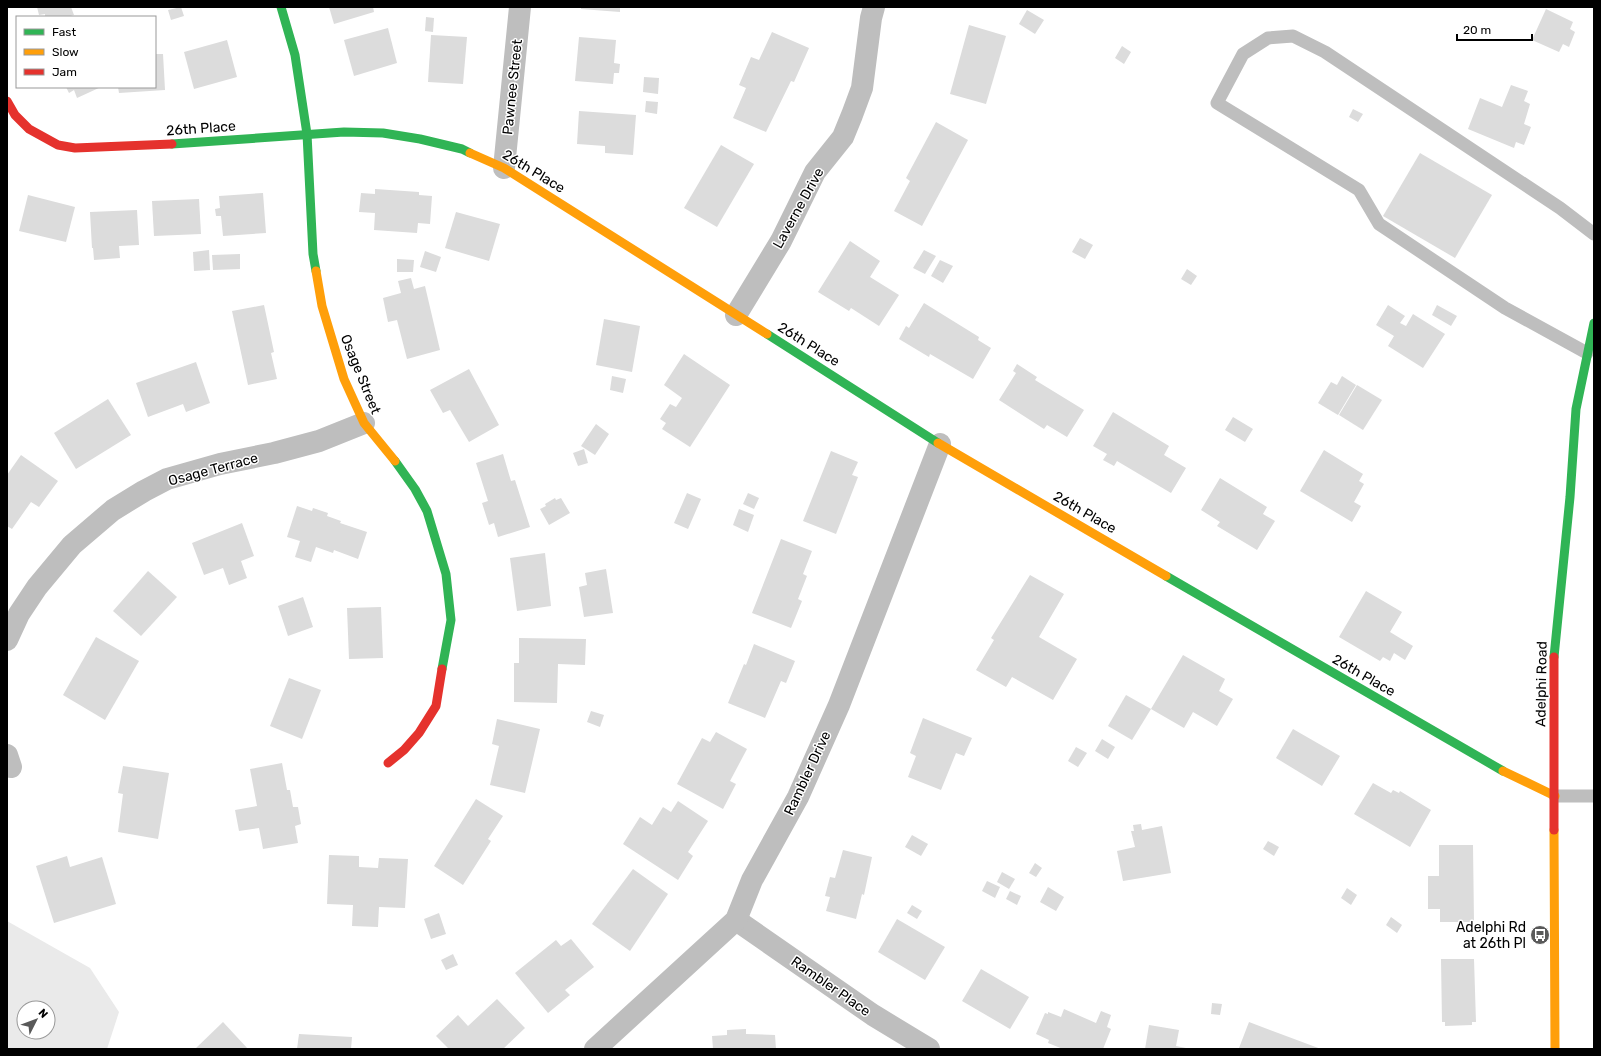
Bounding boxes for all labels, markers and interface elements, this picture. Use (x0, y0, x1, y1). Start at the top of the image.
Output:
legend (16, 16, 156, 88)
scale bar (1457, 16, 1532, 42)
text: 20 m (1463, 23, 1491, 37)
text: Fast (52, 25, 76, 39)
street label: Pawnee Street (499, 38, 526, 136)
text: Slow (52, 45, 79, 59)
text: Jam (52, 65, 77, 79)
street label: 26th Place (166, 118, 237, 139)
street label: 26th Place (499, 146, 568, 197)
street label: Laverne Drive (769, 165, 828, 252)
street label: 26th Place (775, 319, 843, 370)
street label: Osage Street (337, 332, 384, 417)
street label: Osage Terrace (166, 449, 260, 490)
street label: 26th Place (1050, 488, 1119, 537)
street label: Adelphi Road (1532, 641, 1551, 727)
street label: 26th Place (1329, 651, 1398, 700)
street label: Rambler Drive (781, 728, 834, 818)
place label: Adelphi Rd at 26th Pl (1456, 919, 1526, 952)
bus stop icon: Adelphi Rd at 26th Pl (1529, 924, 1551, 946)
street label: Rambler Place (788, 953, 874, 1020)
north arrow (16, 1000, 56, 1040)
text: N (36, 1006, 51, 1021)

